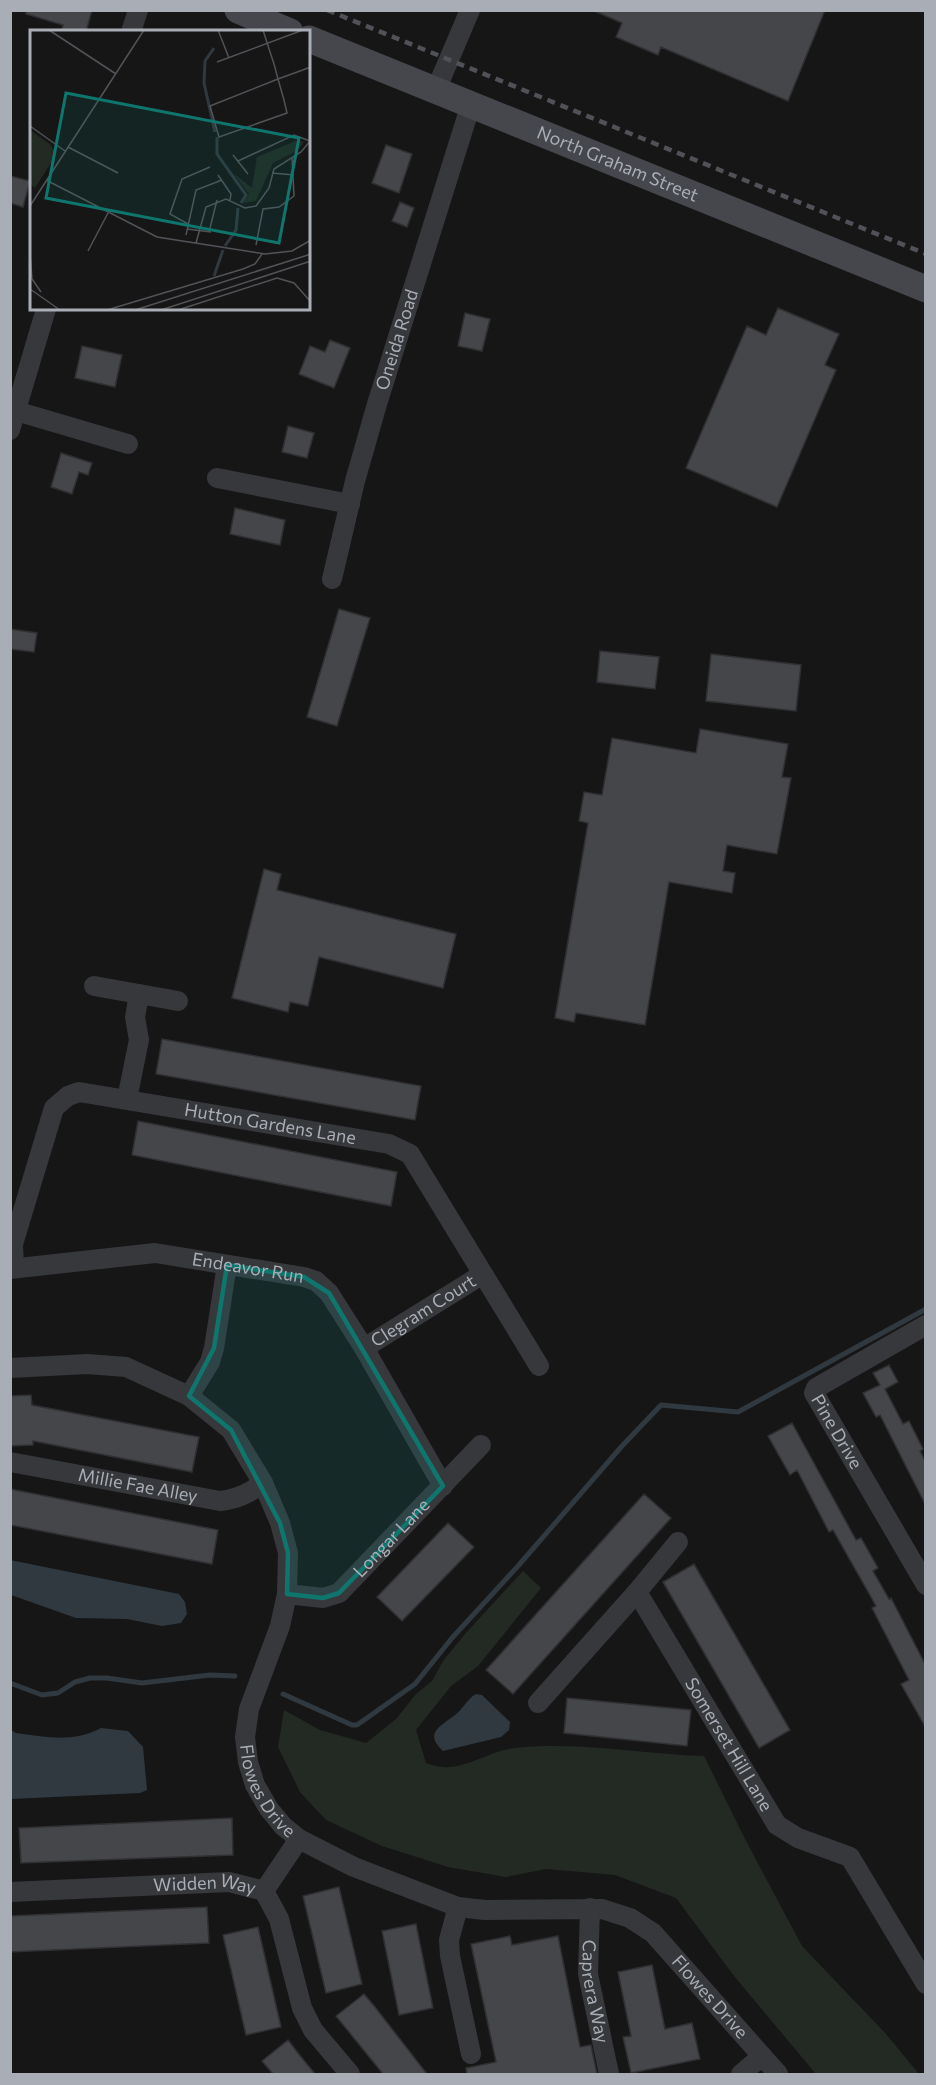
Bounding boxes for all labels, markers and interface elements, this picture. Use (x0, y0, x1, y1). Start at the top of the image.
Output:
inset map (30, 30, 310, 310)
street label: North Graham Street (534, 121, 702, 206)
street label: Oneida Road (370, 286, 422, 393)
street label: Hutton Gardens Lane (183, 1098, 358, 1148)
street label: Endeavor Run (191, 1247, 306, 1287)
street label: Clegram Court (366, 1269, 479, 1351)
street label: Pine Drive (807, 1390, 868, 1473)
street label: Millie Fae Alley (76, 1463, 200, 1507)
street label: Longar Lane (348, 1494, 434, 1581)
street label: Somerset Hill Lane (681, 1673, 778, 1815)
street label: Flowes Drive (236, 1743, 300, 1842)
street label: Widden Way (153, 1868, 258, 1898)
street label: Caprera Way (578, 1939, 614, 2045)
street label: Flowes Drive (668, 1950, 753, 2043)

